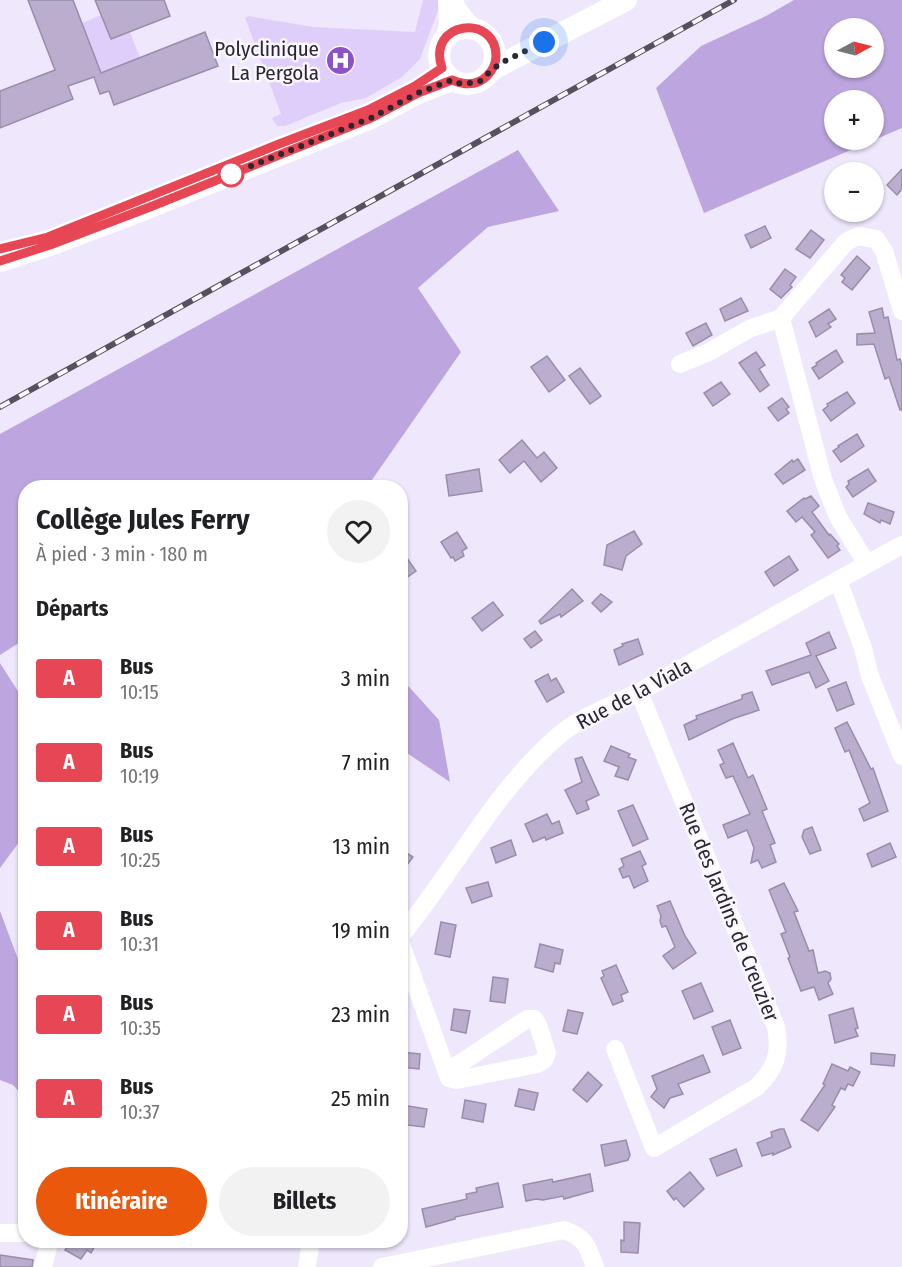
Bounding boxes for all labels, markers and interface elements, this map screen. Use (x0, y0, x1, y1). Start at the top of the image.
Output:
north arrow (824, 18, 884, 78)
map controls (824, 18, 884, 222)
your location (529, 27, 559, 57)
place label: Polyclinique La Pergola (214, 36, 319, 86)
hospital icon: Polyclinique La Pergola (324, 45, 356, 77)
button: + (824, 90, 884, 150)
unlabelled marker (218, 161, 244, 187)
button: − (824, 162, 884, 222)
button: heart (327, 500, 390, 563)
text: Collège Jules Ferry (36, 503, 250, 536)
text: À pied · 3 min · 180 m (36, 542, 208, 566)
text: Départs (36, 595, 108, 622)
text: Bus (120, 653, 153, 680)
street label: Rue de la Viala (572, 653, 696, 735)
text: A (63, 665, 75, 691)
text: 3 min (341, 665, 390, 692)
text: 10:15 (120, 680, 159, 704)
text: Bus (120, 737, 153, 764)
text: A (63, 749, 75, 775)
text: 7 min (342, 749, 390, 776)
text: 10:19 (120, 764, 159, 788)
street label: Rue des Jardins de Creuzier (673, 799, 785, 1026)
text: Bus (120, 821, 153, 848)
text: A (63, 833, 75, 859)
text: 13 min (332, 833, 390, 860)
text: 10:25 (120, 848, 160, 872)
text: Bus (120, 905, 153, 932)
text: A (63, 917, 75, 943)
text: 19 min (332, 917, 390, 944)
text: 10:31 (120, 932, 159, 956)
text: Bus (120, 989, 153, 1016)
text: A (63, 1001, 75, 1027)
text: 23 min (331, 1001, 390, 1028)
text: 10:35 (120, 1016, 161, 1040)
text: Bus (120, 1073, 153, 1100)
text: A (63, 1085, 75, 1111)
text: 25 min (331, 1085, 390, 1112)
text: 10:37 (120, 1100, 160, 1124)
button: Itinéraire (36, 1167, 207, 1236)
button: Billets (219, 1167, 390, 1236)

